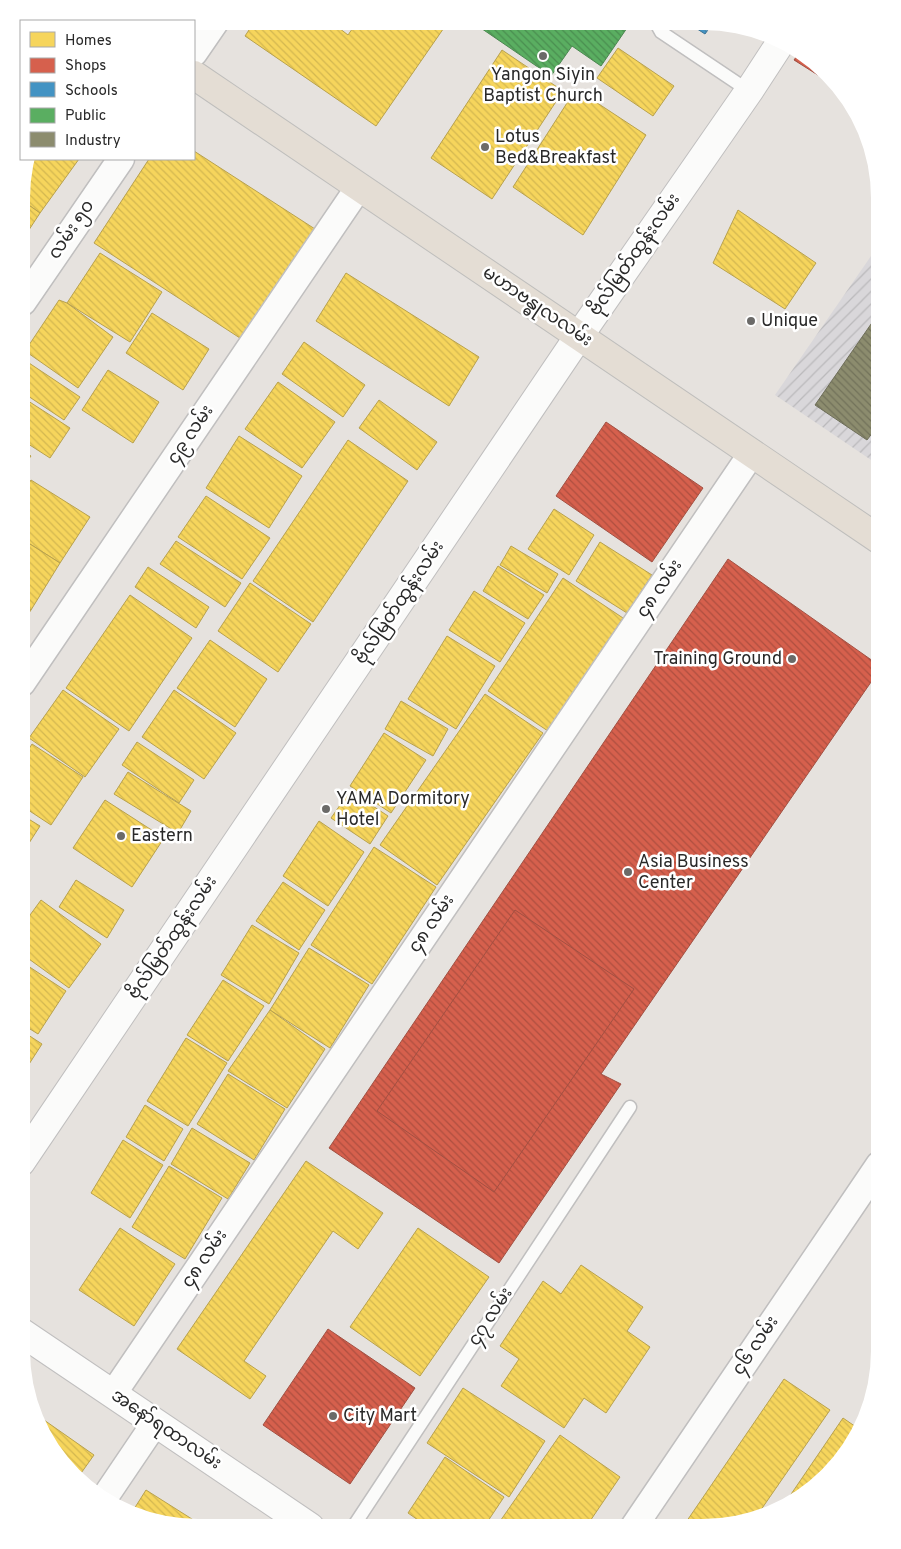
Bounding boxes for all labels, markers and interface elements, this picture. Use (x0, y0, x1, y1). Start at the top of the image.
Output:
legend (20, 20, 195, 160)
text: Homes (65, 32, 112, 51)
marker: Yangon Siyin Baptist Church (537, 50, 549, 62)
text: Shops (65, 57, 106, 76)
place label: Yangon Siyin Baptist Church (483, 64, 603, 108)
text: Schools (65, 82, 118, 101)
text: Public (65, 107, 106, 126)
place label: Lotus Bed&Breakfast (495, 126, 617, 170)
text: Industry (65, 132, 121, 151)
marker: Lotus Bed&Breakfast (479, 141, 491, 153)
street label: ဗိုလ်မြတ်ထွန်းလမ်း (581, 187, 687, 322)
street label: လမ်း ၅၀ (41, 194, 102, 265)
street label: မဟာဗန္ဓုလလမ်း (476, 259, 598, 354)
place label: Unique (761, 310, 818, 333)
marker: Unique (745, 315, 757, 327)
street label: ၄၉ လမ်း (160, 399, 221, 470)
street label: ဗိုလ်မြတ်ထွန်းလမ်း (347, 534, 452, 670)
street label: ၄၈ လမ်း (630, 554, 690, 624)
place label: Training Ground (653, 648, 782, 671)
marker: Training Ground (786, 653, 798, 665)
place label: YAMA Dormitory Hotel (336, 788, 470, 832)
marker: YAMA Dormitory Hotel (320, 803, 332, 815)
place label: Eastern (131, 825, 193, 848)
marker: Eastern (115, 830, 127, 842)
place label: Asia Business Center (638, 851, 749, 895)
marker: Asia Business Center (622, 866, 634, 878)
street label: ဗိုလ်မြတ်ထွန်းလမ်း (120, 869, 225, 1005)
street label: ၄၈ လမ်း (402, 889, 462, 959)
street label: ၄၈ လမ်း (175, 1224, 235, 1294)
street label: ၄၇ လမ်း (461, 1282, 520, 1352)
street label: ၄၆ လမ်း (725, 1310, 786, 1381)
street label: အနော်ရထာလမ်း (105, 1382, 227, 1477)
place label: City Mart (343, 1405, 417, 1428)
marker: City Mart (327, 1410, 339, 1422)

